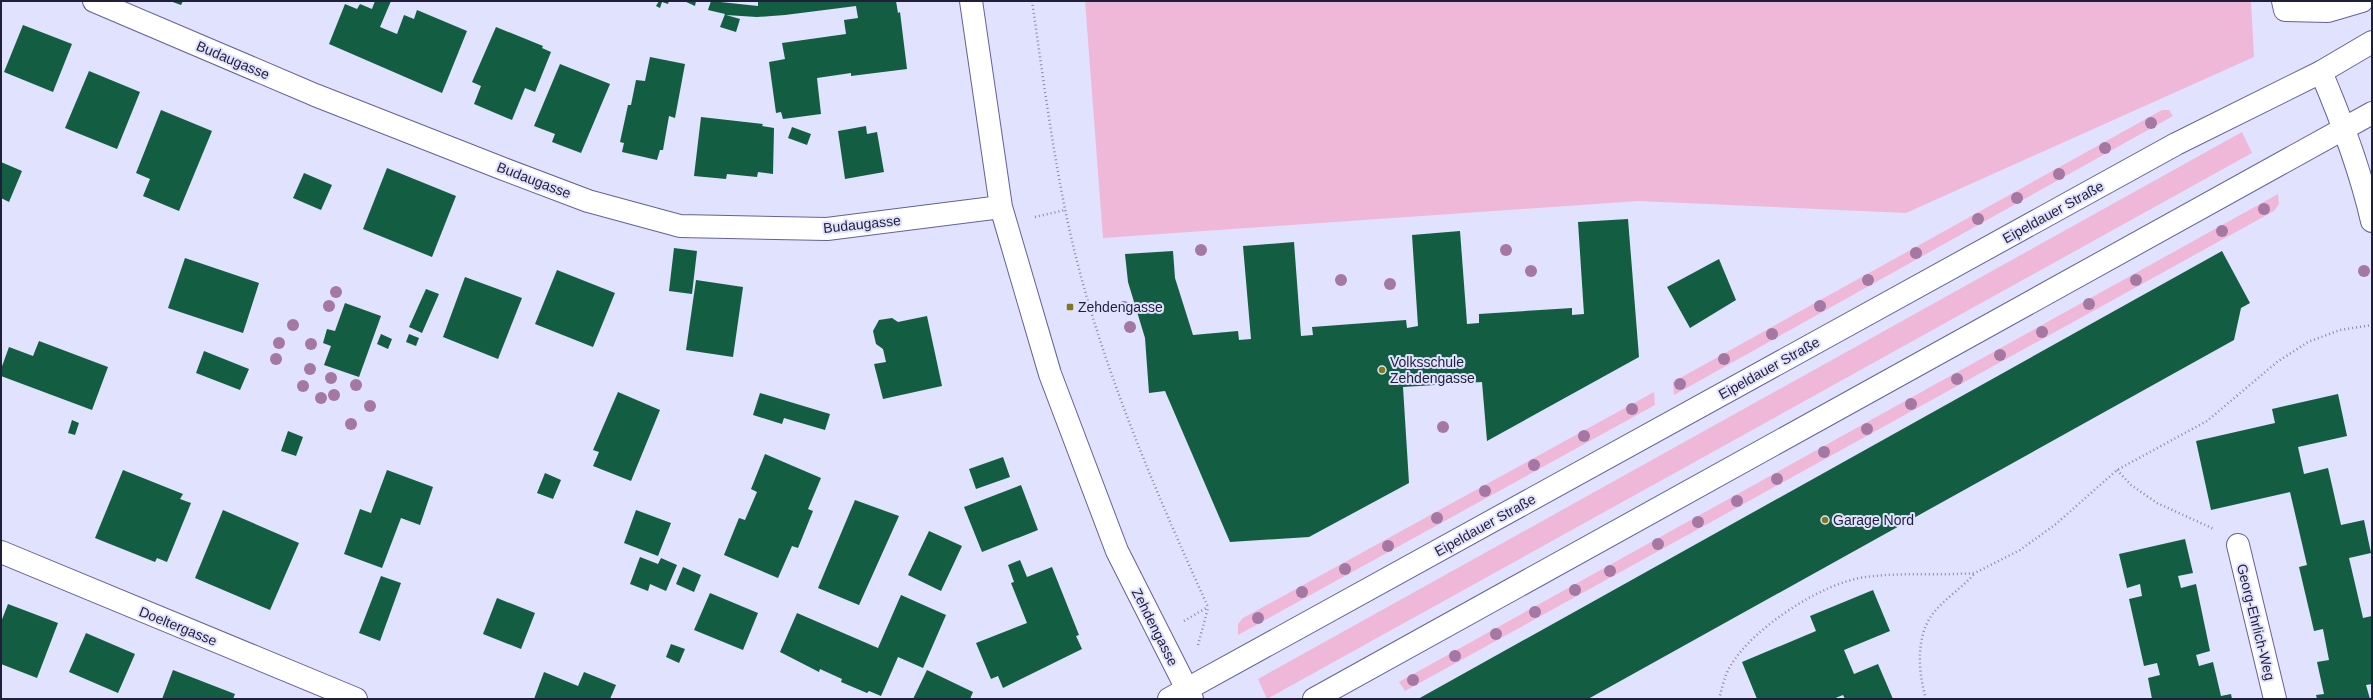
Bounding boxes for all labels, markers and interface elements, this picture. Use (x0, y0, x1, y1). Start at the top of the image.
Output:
street label: Budaugasse (194, 37, 272, 83)
street label: Budaugasse (495, 159, 573, 201)
street label: Eipeldauer Straße (2000, 178, 2106, 246)
street label: Budaugasse (822, 212, 902, 236)
place label: Zehdengasse (1078, 299, 1163, 315)
marker: Zehdengasse (1065, 302, 1075, 312)
street label: Eipeldauer Straße (1716, 334, 1822, 402)
place label: Volksschule Zehdengasse (1390, 354, 1475, 386)
marker: Volksschule Zehdengasse (1377, 365, 1387, 375)
street label: Eipeldauer Straße (1432, 491, 1538, 559)
place label: Garage Nord (1833, 512, 1914, 528)
marker: Garage Nord (1820, 515, 1830, 525)
street label: Georg-Ehrlich-Weg (2234, 562, 2278, 682)
street label: Zehdengasse (1129, 586, 1181, 669)
street label: Doeltergasse (137, 603, 219, 649)

